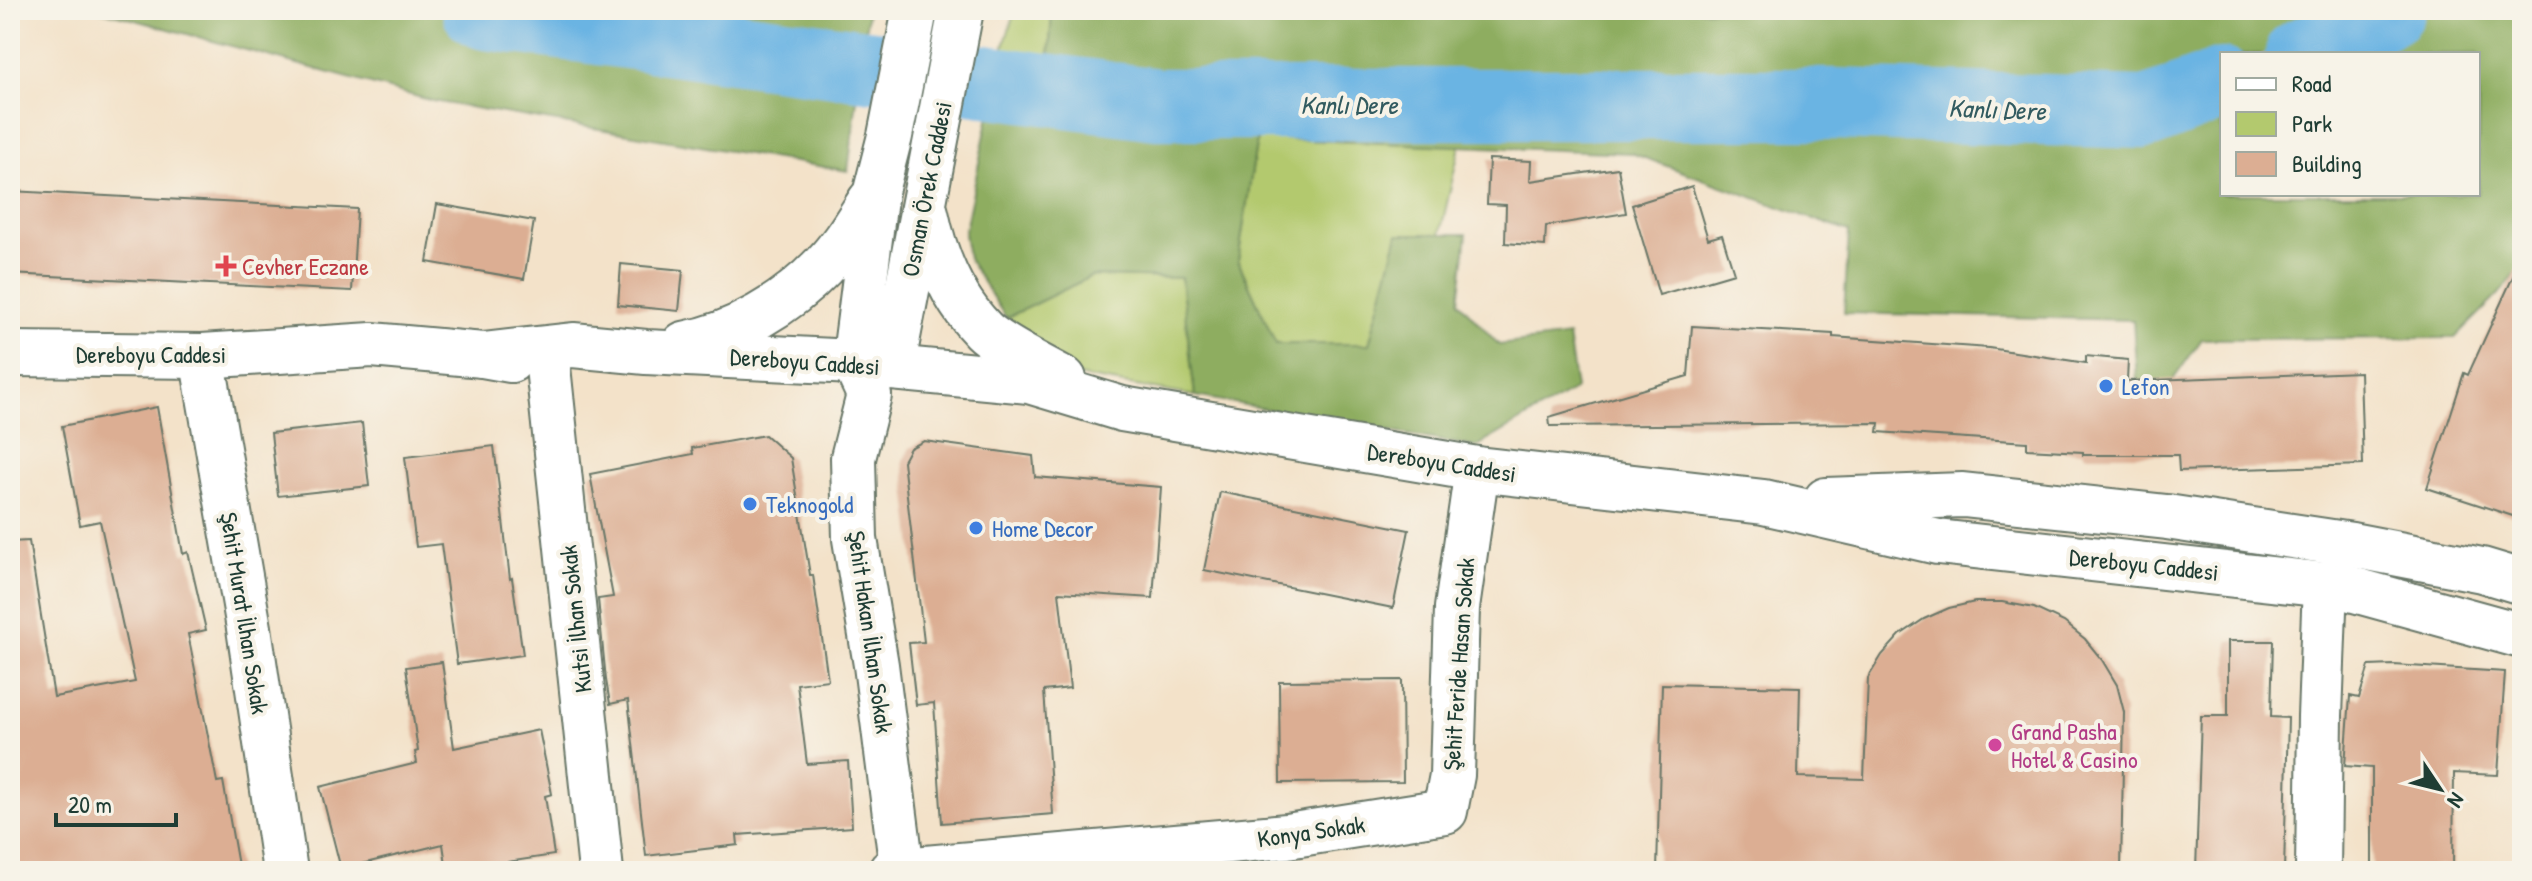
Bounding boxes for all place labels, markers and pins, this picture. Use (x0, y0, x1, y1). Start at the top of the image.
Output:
place label: Cevher Eczane (242, 250, 369, 282)
marker: Cevher Eczane (217, 257, 235, 275)
place label: Lefon (2122, 370, 2170, 402)
marker: Lefon (2097, 377, 2115, 395)
place label: Teknogold (766, 488, 853, 520)
marker: Teknogold (741, 495, 759, 513)
place label: Home Decor (992, 512, 1093, 544)
marker: Home Decor (967, 519, 985, 537)
place label: Grand Pasha Hotel & Casino (2011, 715, 2138, 775)
marker: Grand Pasha Hotel & Casino (1986, 736, 2004, 754)

